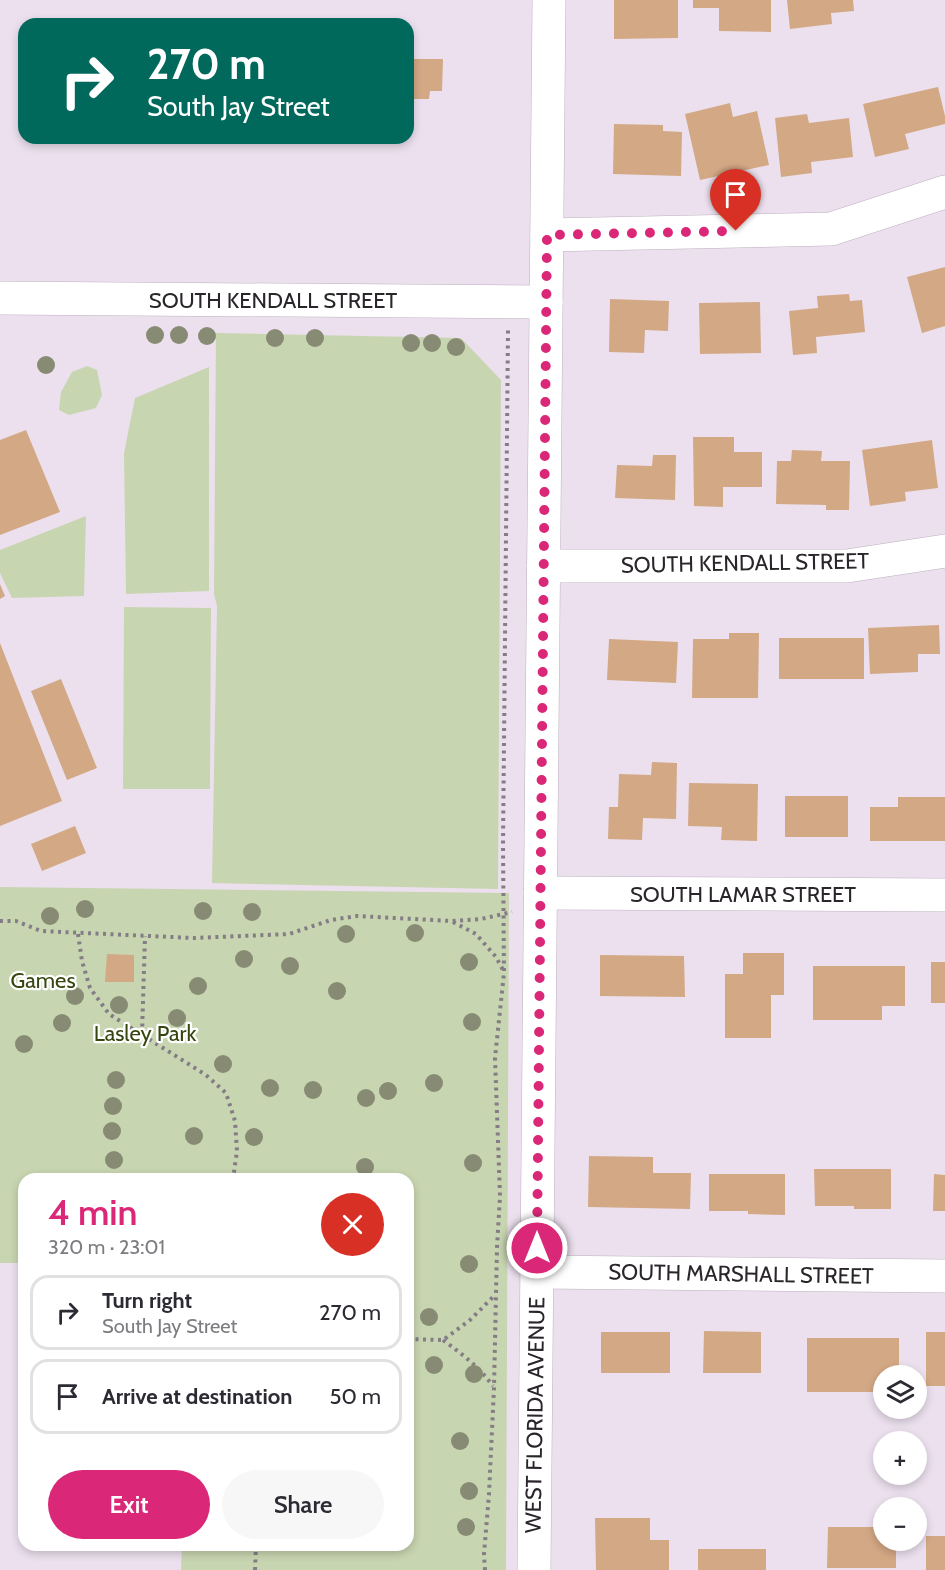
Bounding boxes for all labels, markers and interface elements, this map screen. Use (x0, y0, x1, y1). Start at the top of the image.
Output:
text: 270 m (147, 38, 266, 90)
icon: right (48, 42, 126, 120)
text: South Jay Street (147, 90, 330, 123)
pin (710, 169, 761, 231)
icon: arrive (719, 178, 752, 211)
street label: SOUTH KENDALL STREET (149, 287, 397, 314)
street label: SOUTH KENDALL STREET (621, 547, 870, 579)
street label: SOUTH LAMAR STREET (630, 881, 856, 908)
park label: Games (10, 967, 76, 994)
park label: Lasley Park (94, 1020, 196, 1047)
text: 4 min (48, 1190, 138, 1234)
button: close (321, 1193, 384, 1256)
position arrow (505, 1216, 569, 1280)
text: 320 m · 23:01 (48, 1235, 165, 1259)
street label: SOUTH MARSHALL STREET (608, 1258, 874, 1290)
text: Turn right (102, 1287, 192, 1314)
icon: right (51, 1296, 84, 1329)
street label: WEST FLORIDA AVENUE (519, 1297, 551, 1533)
text: 270 m (319, 1299, 381, 1326)
text: South Jay Street (102, 1314, 237, 1338)
map controls (873, 1365, 927, 1551)
button: layers (873, 1365, 927, 1419)
icon: arrive (51, 1380, 84, 1413)
text: Arrive at destination (102, 1383, 292, 1410)
text: 50 m (329, 1383, 381, 1410)
button: + (873, 1431, 927, 1485)
button: Exit (48, 1470, 210, 1539)
button: Share (222, 1470, 384, 1539)
button: − (873, 1497, 927, 1551)

